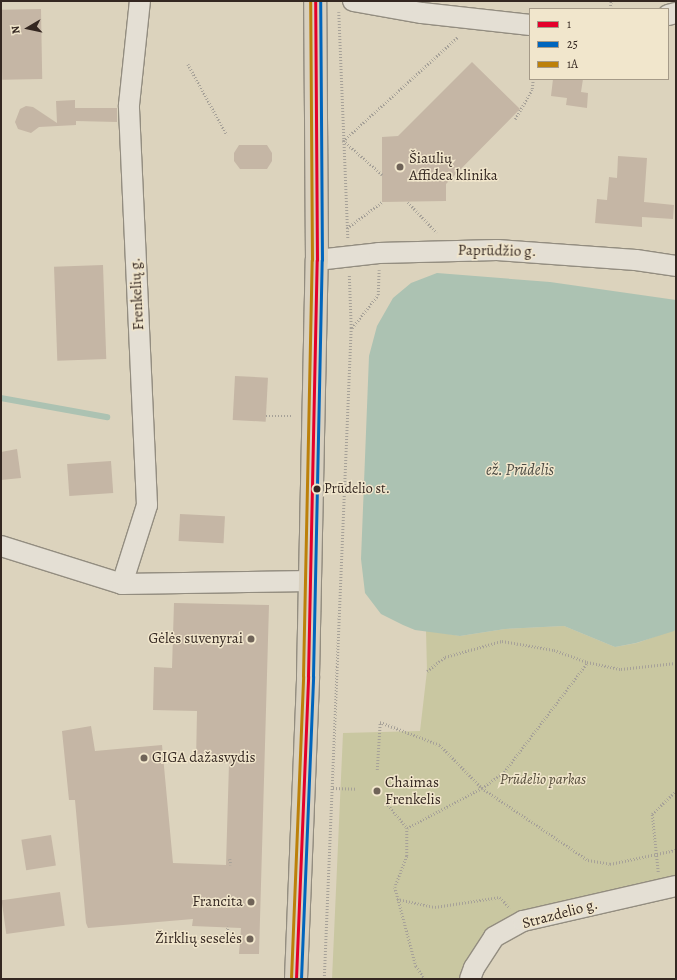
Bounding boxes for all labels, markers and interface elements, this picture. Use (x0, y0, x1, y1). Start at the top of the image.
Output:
north arrow (8, 8, 48, 48)
legend (529, 8, 669, 80)
text: 1 (567, 16, 571, 32)
text: N (8, 25, 24, 35)
text: 25 (567, 36, 578, 52)
text: 1A (567, 56, 578, 72)
place label: Šiaulių Affidea klinika (409, 149, 498, 184)
marker: Šiaulių Affidea klinika (394, 161, 406, 173)
street label: Paprūdžio g. (458, 241, 536, 261)
street label: Frenkelių g. (126, 257, 148, 331)
water label: ež. Prūdelis (486, 460, 554, 480)
place label: Prūdelio st. (324, 481, 390, 497)
marker: Prūdelio st. (312, 484, 322, 494)
place label: Gėlės suvenyrai (148, 630, 243, 648)
marker: Gėlės suvenyrai (246, 634, 256, 644)
place label: GIGA dažasvydis (152, 749, 256, 767)
marker: GIGA dažasvydis (139, 753, 149, 763)
park label: Prūdelio parkas (500, 771, 586, 789)
place label: Chaimas Frenkelis (385, 773, 441, 808)
marker: Chaimas Frenkelis (372, 786, 382, 796)
place label: Francita (192, 893, 243, 911)
street label: Strazdelio g. (520, 895, 600, 933)
marker: Francita (246, 897, 256, 907)
place label: Žirklių seselės (155, 930, 242, 948)
marker: Žirklių seselės (245, 934, 255, 944)

